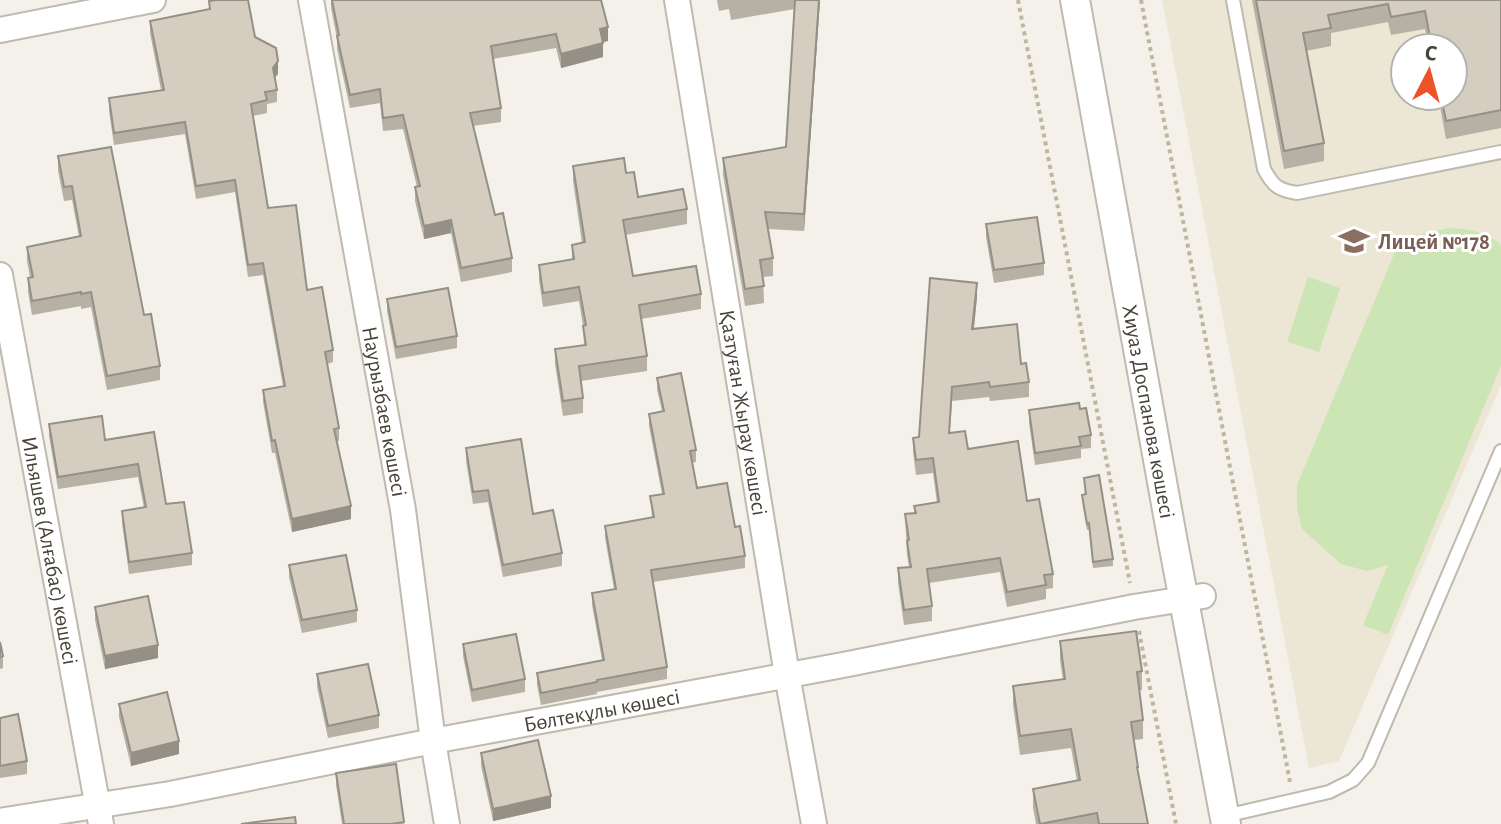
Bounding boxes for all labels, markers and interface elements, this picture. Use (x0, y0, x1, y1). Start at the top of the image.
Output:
north arrow (1389, 32, 1469, 112)
text: С (1424, 42, 1438, 65)
school or university icon: Лицей №178 (1337, 224, 1371, 258)
place label: Лицей №178 (1378, 231, 1490, 253)
street label: Хиуаз Доспанова көшесі (1118, 303, 1178, 520)
street label: Қазтуған Жырау көшесі (716, 308, 771, 517)
street label: Наурызбаев көшесі (358, 325, 410, 499)
street label: Ильяшев (Алғабас) көшесі (18, 435, 81, 667)
street label: Бөлтекұлы көшесі (522, 685, 682, 736)

